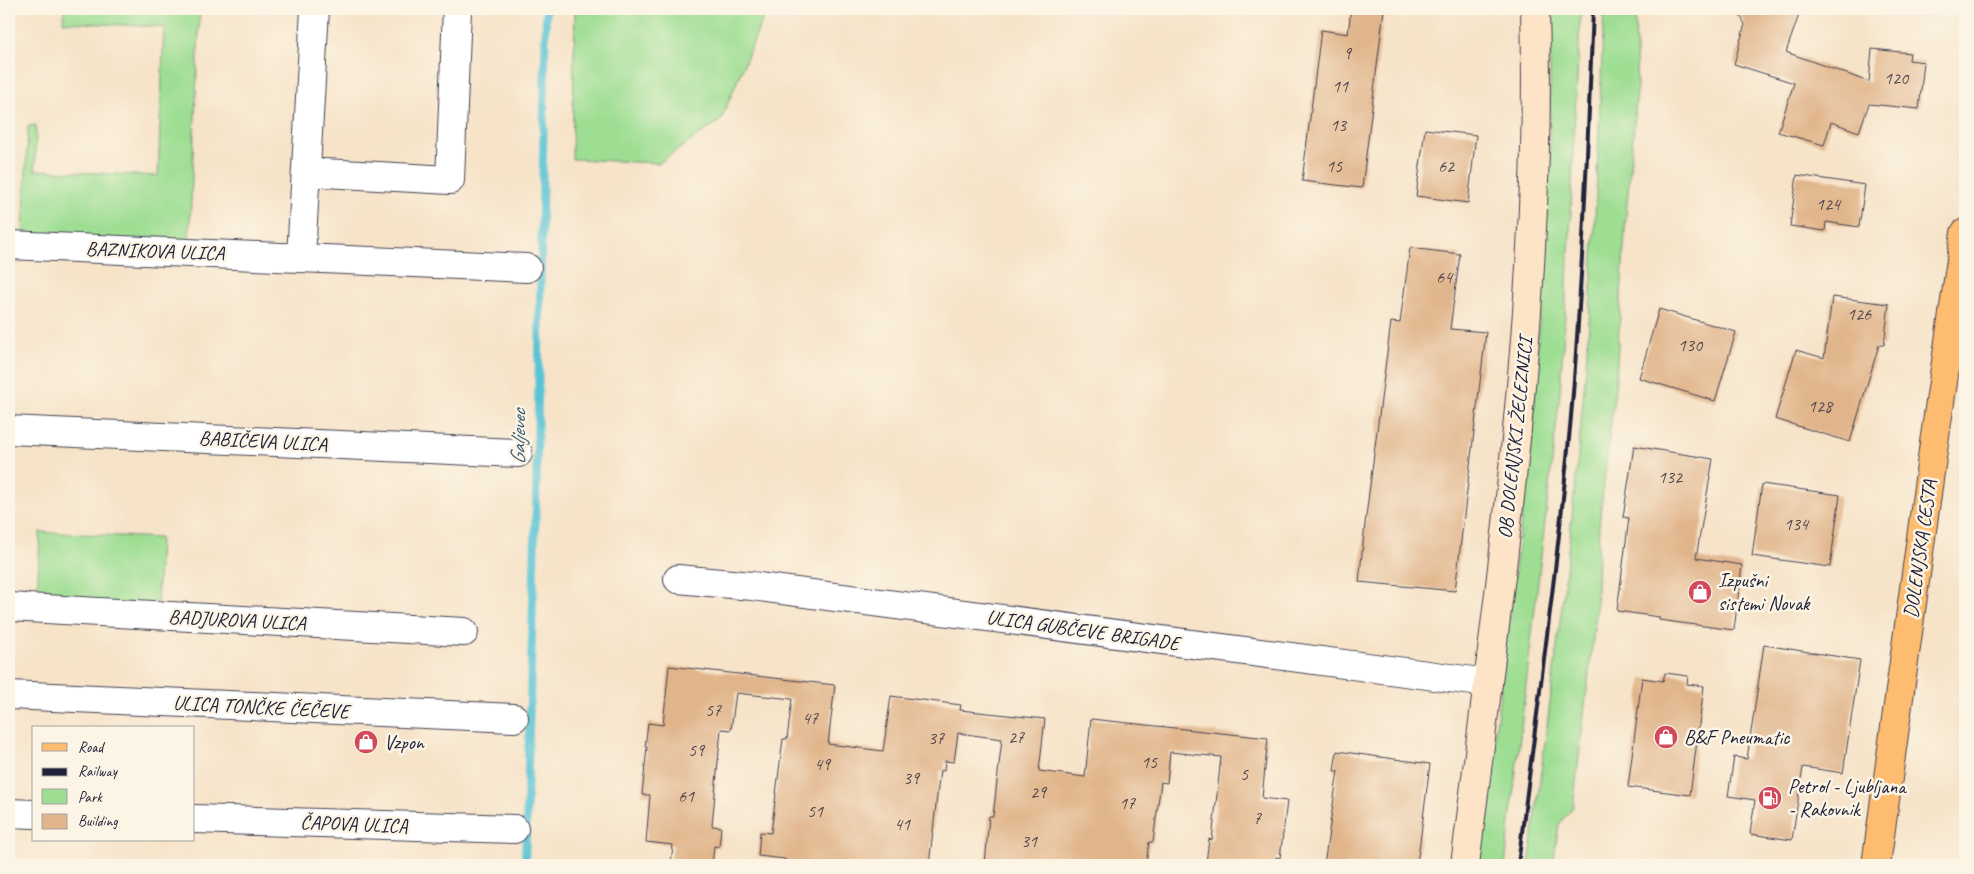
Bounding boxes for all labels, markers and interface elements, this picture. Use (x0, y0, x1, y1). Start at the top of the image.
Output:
house number: 9 (1343, 42, 1353, 64)
house number: 120 (1884, 67, 1910, 89)
house number: 11 (1332, 75, 1349, 97)
house number: 13 (1330, 114, 1348, 136)
house number: 15 (1326, 155, 1343, 177)
house number: 62 (1438, 155, 1456, 177)
house number: 124 (1816, 193, 1842, 215)
street label: BAZNIKOVA ULICA (85, 236, 226, 266)
house number: 64 (1436, 266, 1454, 288)
house number: 126 (1847, 303, 1872, 325)
street label: OB DOLENJSKI ŽELEZNICI (1492, 331, 1539, 540)
house number: 130 (1678, 334, 1704, 356)
house number: 128 (1808, 395, 1834, 417)
water label: Galjevec (505, 407, 532, 465)
street label: BABIČEVA ULICA (198, 425, 329, 457)
house number: 132 (1658, 466, 1684, 488)
street label: DOLENJSKA CESTA (1898, 477, 1942, 620)
house number: 134 (1784, 513, 1810, 535)
place label: Izpušni sistemi Novak (1718, 568, 1811, 616)
shop icon: Izpušni sistemi Novak (1687, 579, 1713, 605)
street label: BADJUROVA ULICA (168, 604, 307, 636)
street label: ULICA GUBČEVE BRIGADE (985, 604, 1184, 656)
street label: ULICA TONČKE ČEČEVE (172, 690, 353, 724)
house number: 57 (705, 699, 722, 721)
house number: 47 (802, 707, 819, 729)
shop icon: B&F Pneumatic (1653, 724, 1679, 750)
place label: B&F Pneumatic (1684, 725, 1790, 750)
legend (32, 726, 195, 842)
house number: 27 (1008, 726, 1025, 748)
house number: 37 (928, 727, 945, 749)
shop icon: Vzpon (353, 729, 379, 755)
place label: Vzpon (384, 730, 425, 755)
text: Road (78, 738, 105, 757)
house number: 59 (688, 739, 706, 761)
house number: 15 (1141, 751, 1158, 773)
house number: 49 (814, 753, 832, 775)
text: Railway (78, 762, 119, 781)
house number: 5 (1240, 763, 1249, 785)
house number: 39 (903, 767, 921, 789)
place label: Petrol - Ljubljana - Rakovnik (1788, 774, 1907, 822)
house number: 29 (1030, 781, 1048, 803)
house number: 61 (678, 785, 695, 807)
fuel station icon: Petrol - Ljubljana - Rakovnik (1757, 785, 1783, 811)
text: Park (78, 788, 103, 807)
house number: 17 (1119, 792, 1136, 814)
house number: 51 (807, 800, 824, 822)
house number: 7 (1253, 807, 1262, 829)
street label: ČAPOVA ULICA (300, 810, 409, 838)
text: Building (78, 812, 118, 831)
house number: 41 (894, 813, 911, 835)
house number: 31 (1021, 830, 1038, 852)

